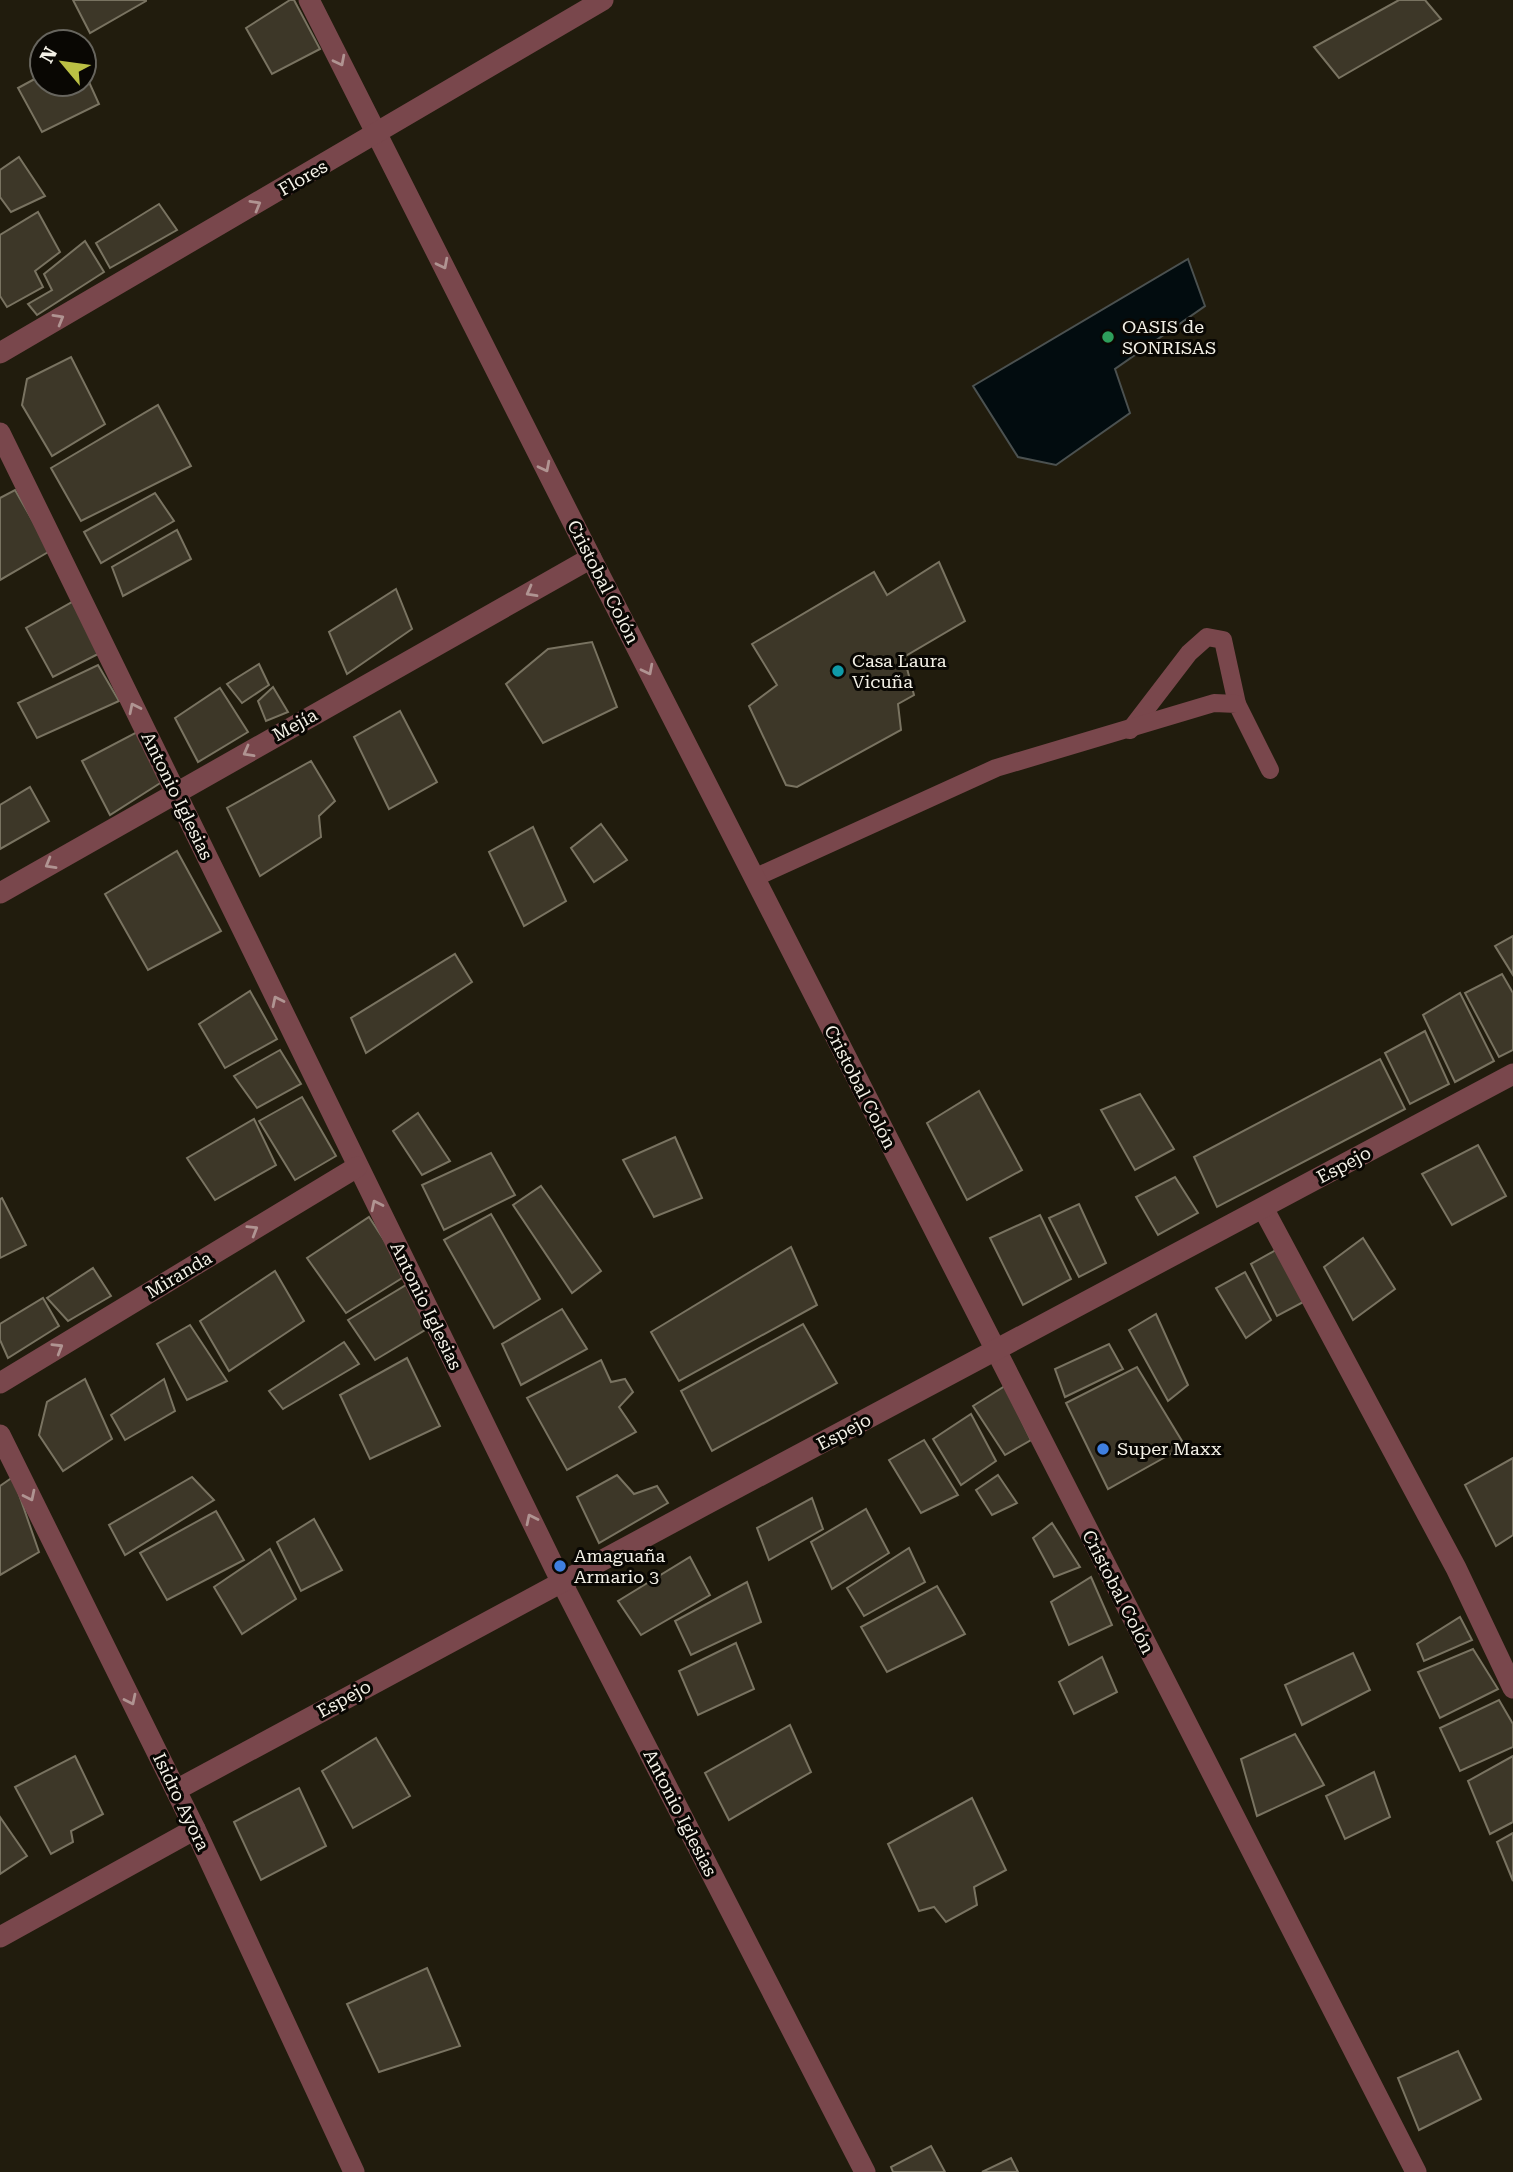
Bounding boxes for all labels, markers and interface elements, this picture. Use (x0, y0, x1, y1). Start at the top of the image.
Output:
north arrow (28, 28, 98, 98)
text: N (35, 43, 62, 67)
one-way arrow (332, 54, 346, 66)
street label: Flores (275, 155, 331, 200)
one-way arrow (249, 200, 261, 213)
one-way arrow (435, 257, 449, 269)
one-way arrow (52, 314, 64, 327)
place label: OASIS de SONRISAS (1122, 316, 1216, 358)
marker: OASIS de SONRISAS (1100, 329, 1116, 345)
one-way arrow (536, 460, 550, 472)
street label: Cristobal Colón (563, 516, 644, 647)
one-way arrow (526, 584, 538, 597)
place label: Casa Laura Vicuña (852, 650, 947, 692)
one-way arrow (639, 663, 653, 675)
marker: Casa Laura Vicuña (830, 663, 846, 679)
one-way arrow (129, 703, 143, 715)
street label: Mejía (269, 704, 321, 745)
street label: Antonio Iglesias (137, 728, 218, 863)
one-way arrow (242, 744, 255, 757)
one-way arrow (44, 856, 57, 869)
one-way arrow (271, 996, 285, 1008)
street label: Cristobal Colón (820, 1021, 901, 1152)
street label: Espejo (1313, 1142, 1374, 1188)
one-way arrow (371, 1200, 385, 1212)
one-way arrow (245, 1225, 258, 1238)
street label: Antonio Iglesias (386, 1238, 467, 1373)
street label: Miranda (142, 1247, 216, 1302)
one-way arrow (51, 1343, 64, 1356)
street label: Espejo (813, 1409, 874, 1455)
place label: Super Maxx (1117, 1438, 1222, 1459)
marker: Super Maxx (1095, 1441, 1111, 1457)
one-way arrow (22, 1489, 36, 1501)
one-way arrow (525, 1514, 539, 1526)
street label: Cristobal Colón (1078, 1526, 1159, 1657)
place label: Amaguaña Armario 3 (574, 1545, 666, 1587)
marker: Amaguaña Armario 3 (552, 1558, 568, 1574)
street label: Espejo (313, 1675, 374, 1722)
one-way arrow (123, 1693, 137, 1705)
street label: Antonio Iglesias (639, 1746, 722, 1880)
street label: Isidro Ayora (149, 1750, 214, 1854)

